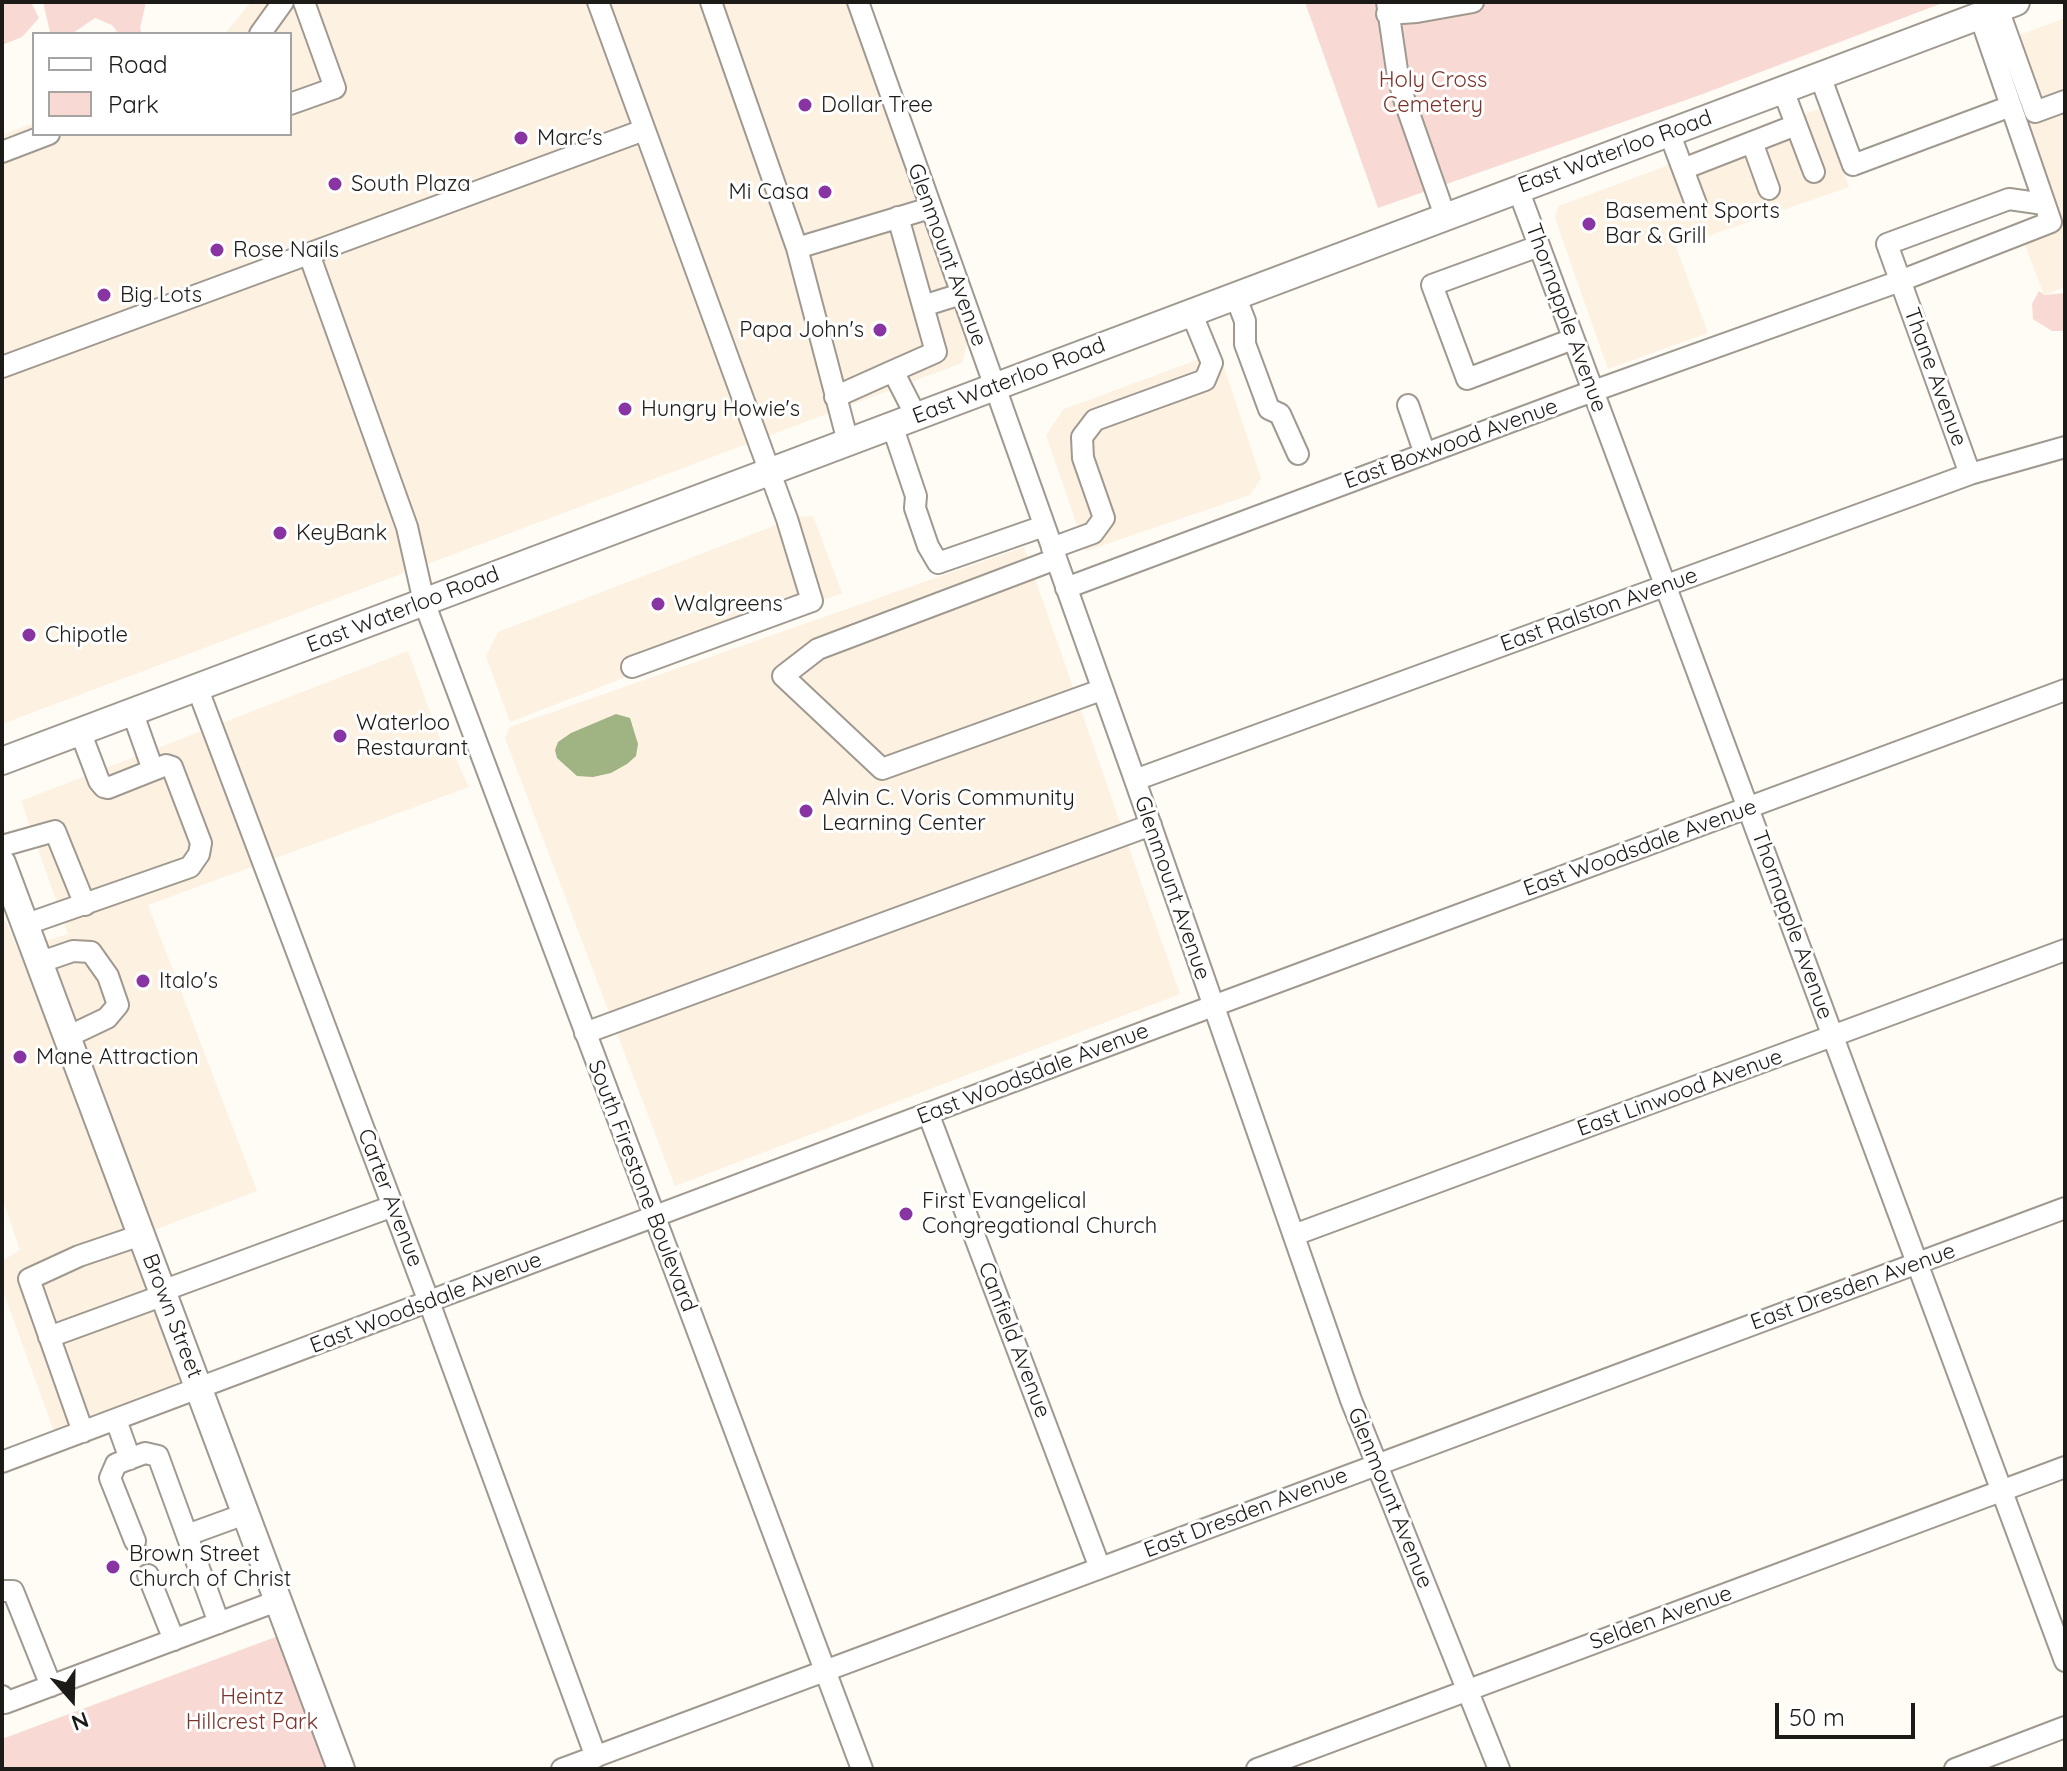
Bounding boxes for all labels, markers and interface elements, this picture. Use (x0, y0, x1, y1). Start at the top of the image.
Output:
legend (32, 32, 292, 136)
text: Road (108, 49, 168, 79)
park label: Holy Cross Cemetery (1379, 67, 1487, 118)
text: Park (108, 89, 159, 119)
place label: Dollar Tree (821, 92, 933, 118)
marker: Dollar Tree (796, 96, 814, 114)
street label: East Waterloo Road (1515, 105, 1715, 199)
place label: Marc's (537, 125, 602, 151)
marker: Marc's (512, 129, 530, 147)
street label: Glenmount Avenue (902, 160, 992, 350)
place label: South Plaza (351, 171, 471, 197)
marker: South Plaza (326, 175, 344, 193)
place label: Mi Casa (729, 179, 809, 205)
marker: Mi Casa (816, 183, 834, 201)
place label: Basement Sports Bar & Grill (1605, 198, 1780, 250)
marker: Basement Sports Bar & Grill (1580, 215, 1598, 233)
street label: Thornapple Avenue (1520, 220, 1612, 416)
place label: Rose Nails (233, 237, 339, 263)
marker: Rose Nails (208, 241, 226, 259)
place label: Big Lots (120, 282, 202, 308)
marker: Big Lots (95, 286, 113, 304)
street label: Thane Avenue (1898, 304, 1972, 450)
place label: Papa John's (739, 317, 864, 343)
marker: Papa John's (871, 321, 889, 339)
street label: East Waterloo Road (909, 332, 1109, 430)
street label: East Boxwood Avenue (1341, 393, 1561, 495)
place label: Hungry Howie's (641, 396, 800, 422)
marker: Hungry Howie's (616, 400, 634, 418)
place label: KeyBank (296, 520, 387, 546)
marker: KeyBank (271, 524, 289, 542)
street label: East Waterloo Road (303, 561, 503, 659)
street label: East Ralston Avenue (1497, 562, 1701, 658)
place label: Walgreens (674, 591, 783, 617)
marker: Walgreens (649, 595, 667, 613)
place label: Chipotle (45, 622, 128, 648)
marker: Chipotle (20, 626, 38, 644)
place label: Waterloo Restaurant (356, 710, 468, 762)
marker: Waterloo Restaurant (331, 727, 349, 745)
place label: Alvin C. Voris Community Learning Center (822, 785, 1075, 836)
street label: Glenmount Avenue (1128, 793, 1216, 983)
street label: East Woodsdale Avenue (1520, 794, 1760, 902)
marker: Alvin C. Voris Community Learning Center (797, 802, 815, 820)
street label: Thornapple Avenue (1746, 827, 1838, 1023)
place label: Italo's (159, 968, 218, 994)
marker: Italo's (134, 972, 152, 990)
street label: East Woodsdale Avenue (913, 1018, 1153, 1130)
place label: Mane Attraction (36, 1044, 199, 1070)
street label: East Linwood Avenue (1574, 1044, 1786, 1142)
marker: Mane Attraction (11, 1048, 29, 1066)
street label: South Firestone Boulevard (582, 1056, 702, 1316)
street label: Carter Avenue (352, 1125, 428, 1271)
place label: First Evangelical Congregational Church (922, 1188, 1157, 1240)
marker: First Evangelical Congregational Church (897, 1205, 915, 1223)
street label: East Dresden Avenue (1747, 1238, 1959, 1336)
street label: East Woodsdale Avenue (306, 1247, 546, 1359)
street label: Brown Street (136, 1250, 208, 1382)
street label: Canfield Avenue (972, 1258, 1056, 1422)
street label: Glenmount Avenue (1342, 1404, 1438, 1592)
street label: East Dresden Avenue (1140, 1462, 1352, 1564)
place label: Brown Street Church of Christ (129, 1541, 291, 1592)
marker: Brown Street Church of Christ (104, 1558, 122, 1576)
street label: Selden Avenue (1586, 1580, 1736, 1656)
north arrow (32, 1659, 112, 1739)
park label: Heintz Hillcrest Park (186, 1684, 318, 1736)
scale bar (1779, 1687, 1919, 1737)
text: 50 m (1789, 1702, 1845, 1732)
text: N (68, 1706, 93, 1737)

